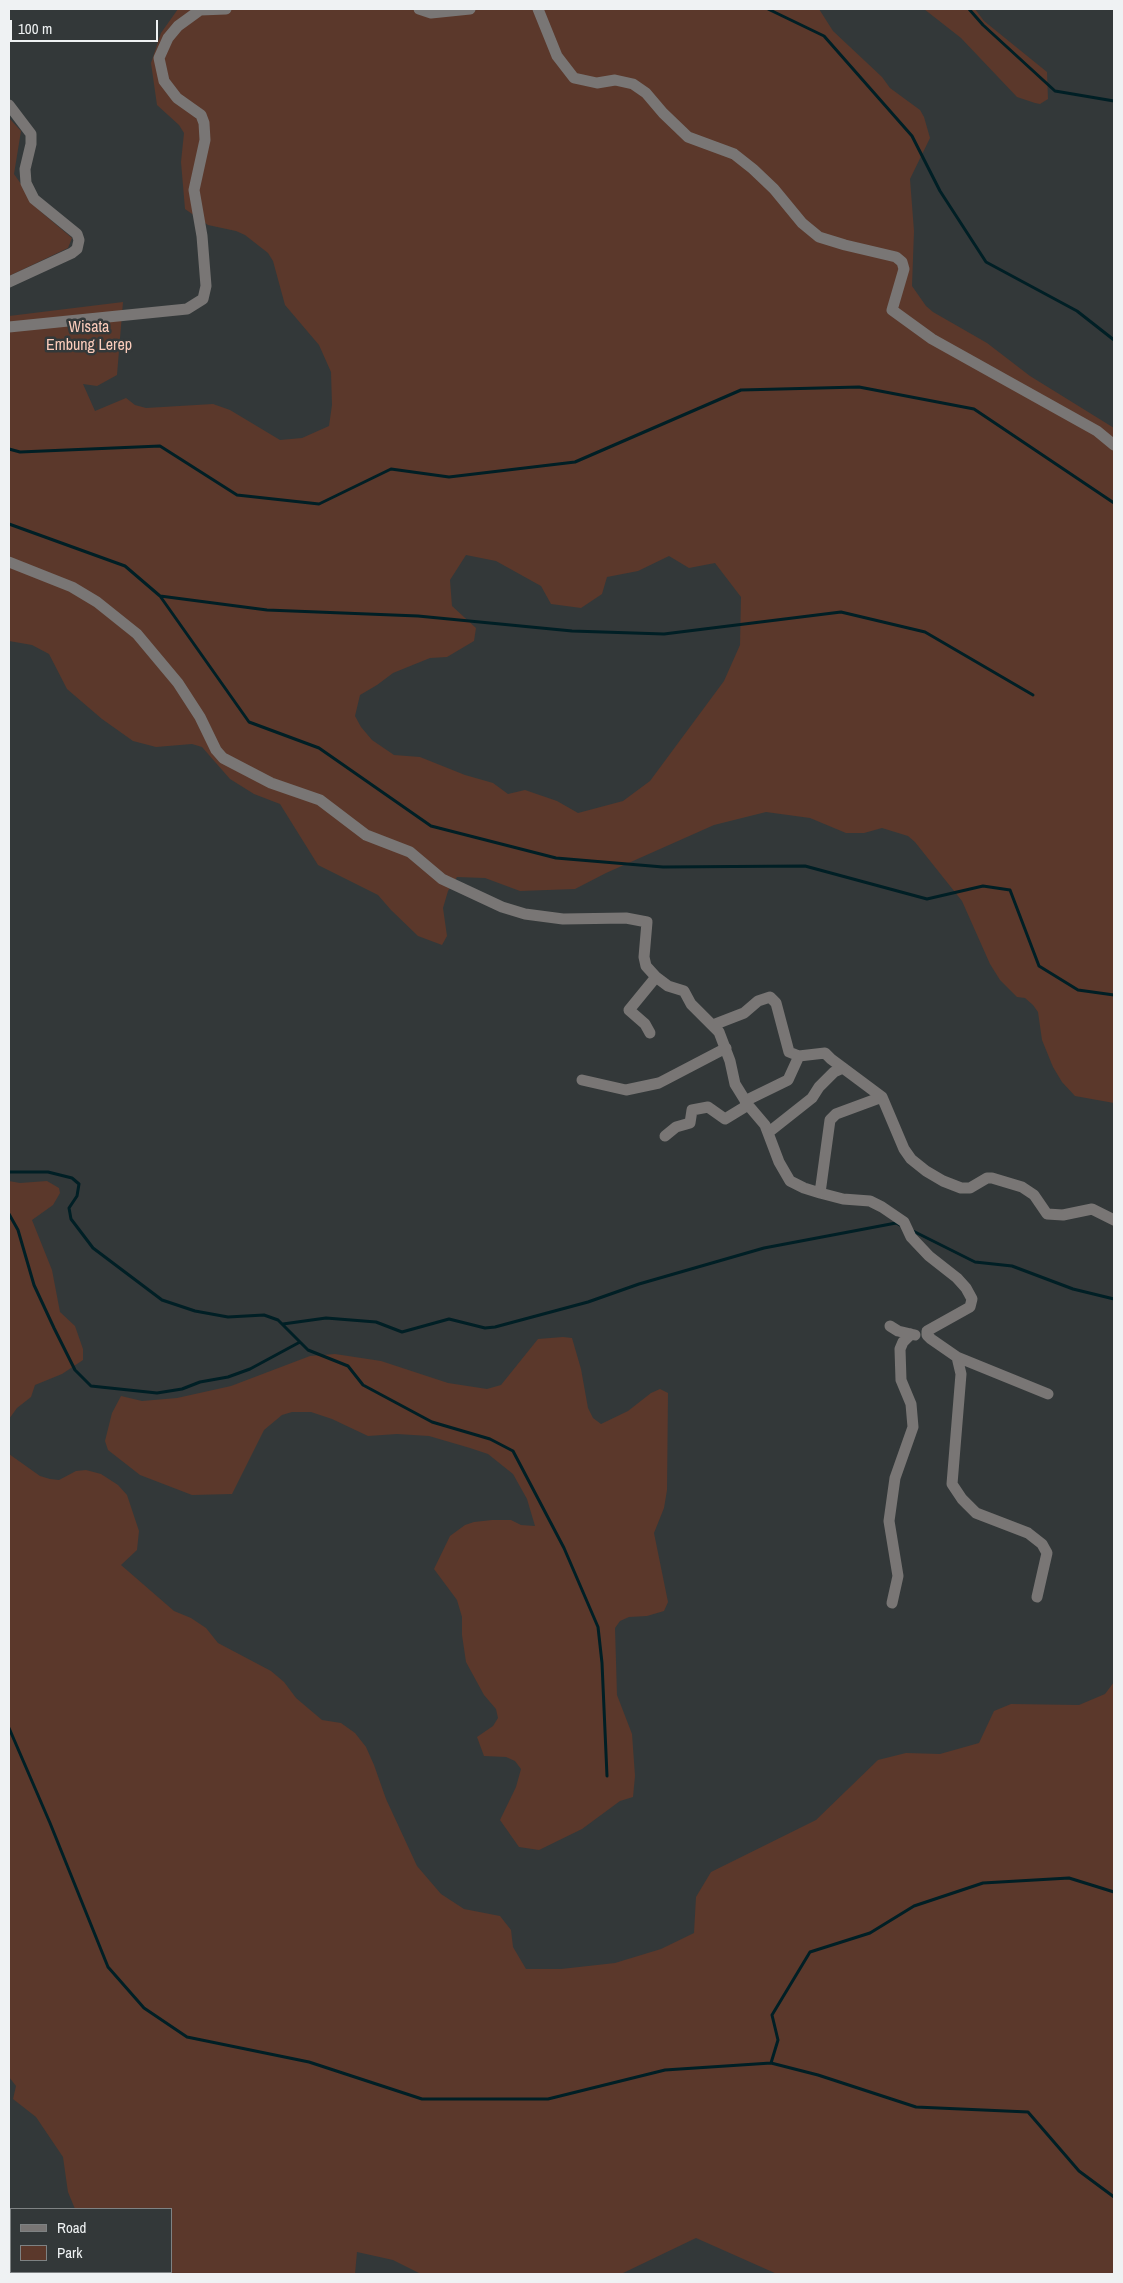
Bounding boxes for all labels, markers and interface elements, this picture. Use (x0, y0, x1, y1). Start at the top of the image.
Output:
scale bar (12, 10, 160, 42)
text: 100 m (18, 18, 52, 39)
park label: Wisata Embung Lerep (46, 318, 132, 356)
legend (10, 2208, 172, 2273)
text: Road (57, 2217, 86, 2238)
text: Park (57, 2242, 82, 2263)

